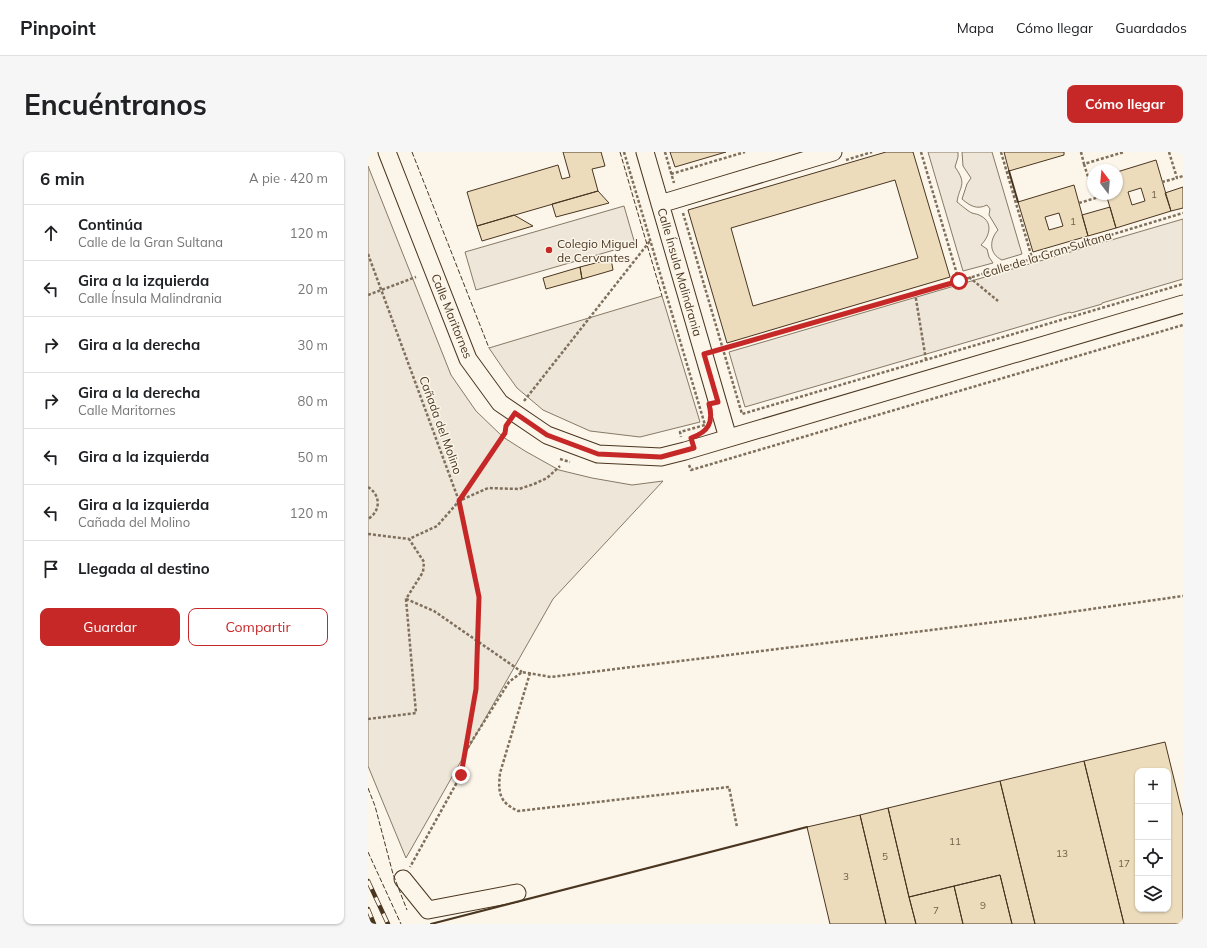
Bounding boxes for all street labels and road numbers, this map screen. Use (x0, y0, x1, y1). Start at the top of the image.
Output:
street label: Calle Ínsula Malindrania (654, 206, 706, 338)
street label: Calle de la Gran Sultana (981, 227, 1113, 281)
street label: Calle Maritornes (428, 271, 476, 361)
street label: Cañada del Molino (416, 374, 466, 476)

